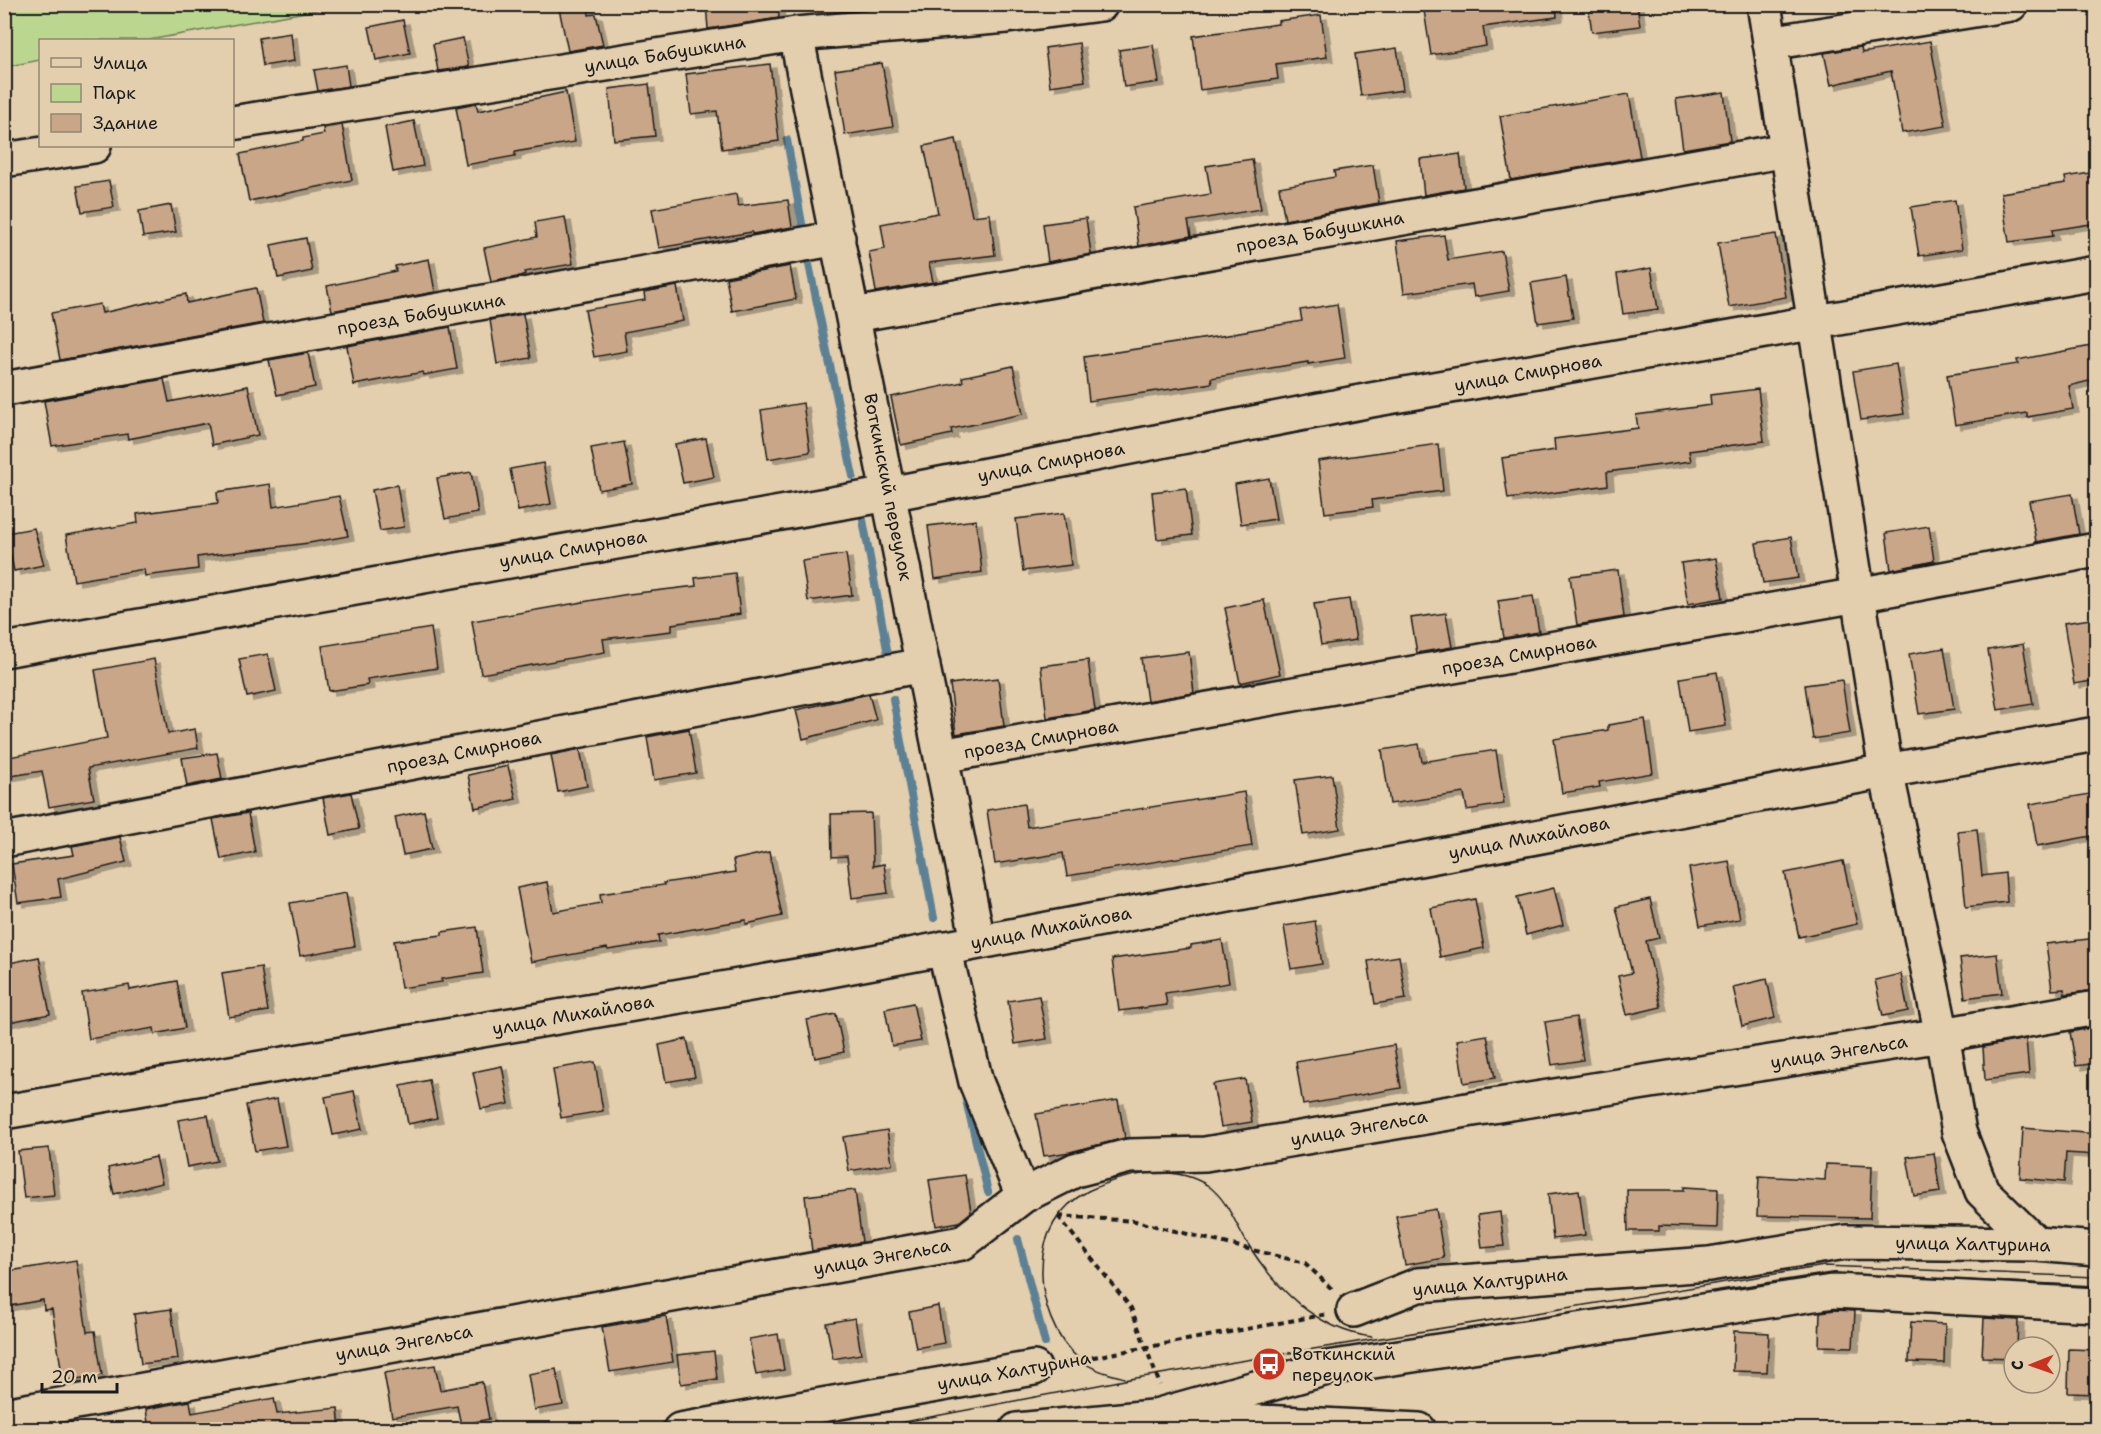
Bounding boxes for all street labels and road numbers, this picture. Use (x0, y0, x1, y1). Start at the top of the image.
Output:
street label: улица Бабушкина (583, 29, 747, 79)
street label: проезд Бабушкина (1234, 205, 1406, 259)
street label: проезд Бабушкина (335, 287, 507, 341)
street label: улица Смирнова (1452, 348, 1604, 398)
street label: Воткинский переулок (858, 391, 918, 583)
street label: улица Смирнова (975, 436, 1127, 488)
street label: улица Смирнова (497, 524, 649, 574)
street label: проезд Смирнова (1440, 630, 1598, 680)
street label: проезд Смирнова (962, 714, 1120, 764)
street label: проезд Смирнова (385, 725, 543, 779)
street label: улица Михайлова (1447, 811, 1611, 865)
street label: улица Михайлова (969, 901, 1133, 955)
street label: улица Михайлова (490, 989, 656, 1041)
street label: улица Энгельса (1769, 1029, 1909, 1075)
street label: улица Энгельса (1289, 1104, 1429, 1152)
street label: улица Халтурина (1895, 1231, 2051, 1257)
street label: улица Энгельса (812, 1233, 952, 1281)
street label: улица Халтурина (1411, 1262, 1569, 1302)
street label: улица Энгельса (334, 1319, 474, 1367)
street label: улица Халтурина (935, 1346, 1093, 1396)

